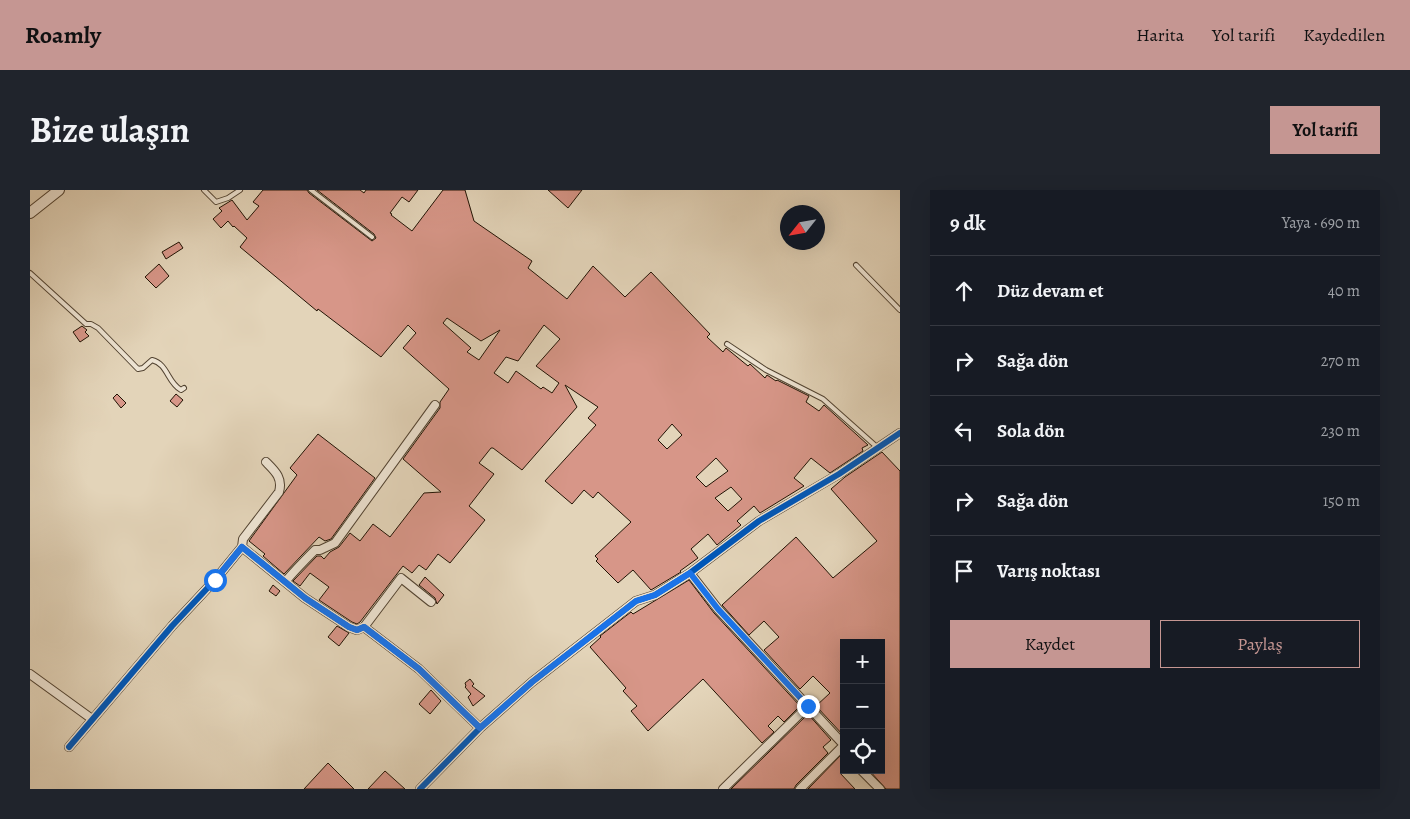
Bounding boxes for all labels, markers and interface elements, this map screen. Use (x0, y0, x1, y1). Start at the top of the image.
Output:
text: Roamly (25, 19, 101, 51)
text: Harita (1136, 23, 1184, 47)
text: Yol tarifi (1212, 23, 1275, 47)
text: Kaydedilen (1303, 23, 1385, 47)
text: Bize ulaşın (30, 106, 190, 154)
button: Yol tarifi (1270, 106, 1380, 154)
north arrow (780, 205, 825, 250)
text: 9 dk (950, 209, 986, 237)
text: Yaya · 690 m (1282, 212, 1360, 234)
icon: ahead (950, 277, 978, 305)
text: Düz devam et (997, 278, 1104, 304)
text: 40 m (1328, 280, 1360, 302)
icon: right (950, 347, 978, 375)
text: Sağa dön (997, 348, 1069, 374)
text: 270 m (1321, 350, 1360, 372)
icon: left (950, 417, 978, 445)
text: Sola dön (997, 418, 1065, 444)
text: 230 m (1321, 420, 1360, 442)
icon: right (950, 487, 978, 515)
text: Sağa dön (997, 488, 1069, 514)
text: 150 m (1323, 490, 1360, 512)
icon: arrive (950, 557, 978, 585)
text: Varış noktası (997, 558, 1100, 584)
route start (204, 569, 227, 592)
button: Kaydet (950, 620, 1150, 668)
button: Paylaş (1160, 620, 1360, 668)
map controls (840, 639, 885, 774)
button: + (840, 639, 885, 684)
button: − (840, 684, 885, 729)
route end (797, 695, 820, 718)
button: locate (840, 729, 885, 774)

